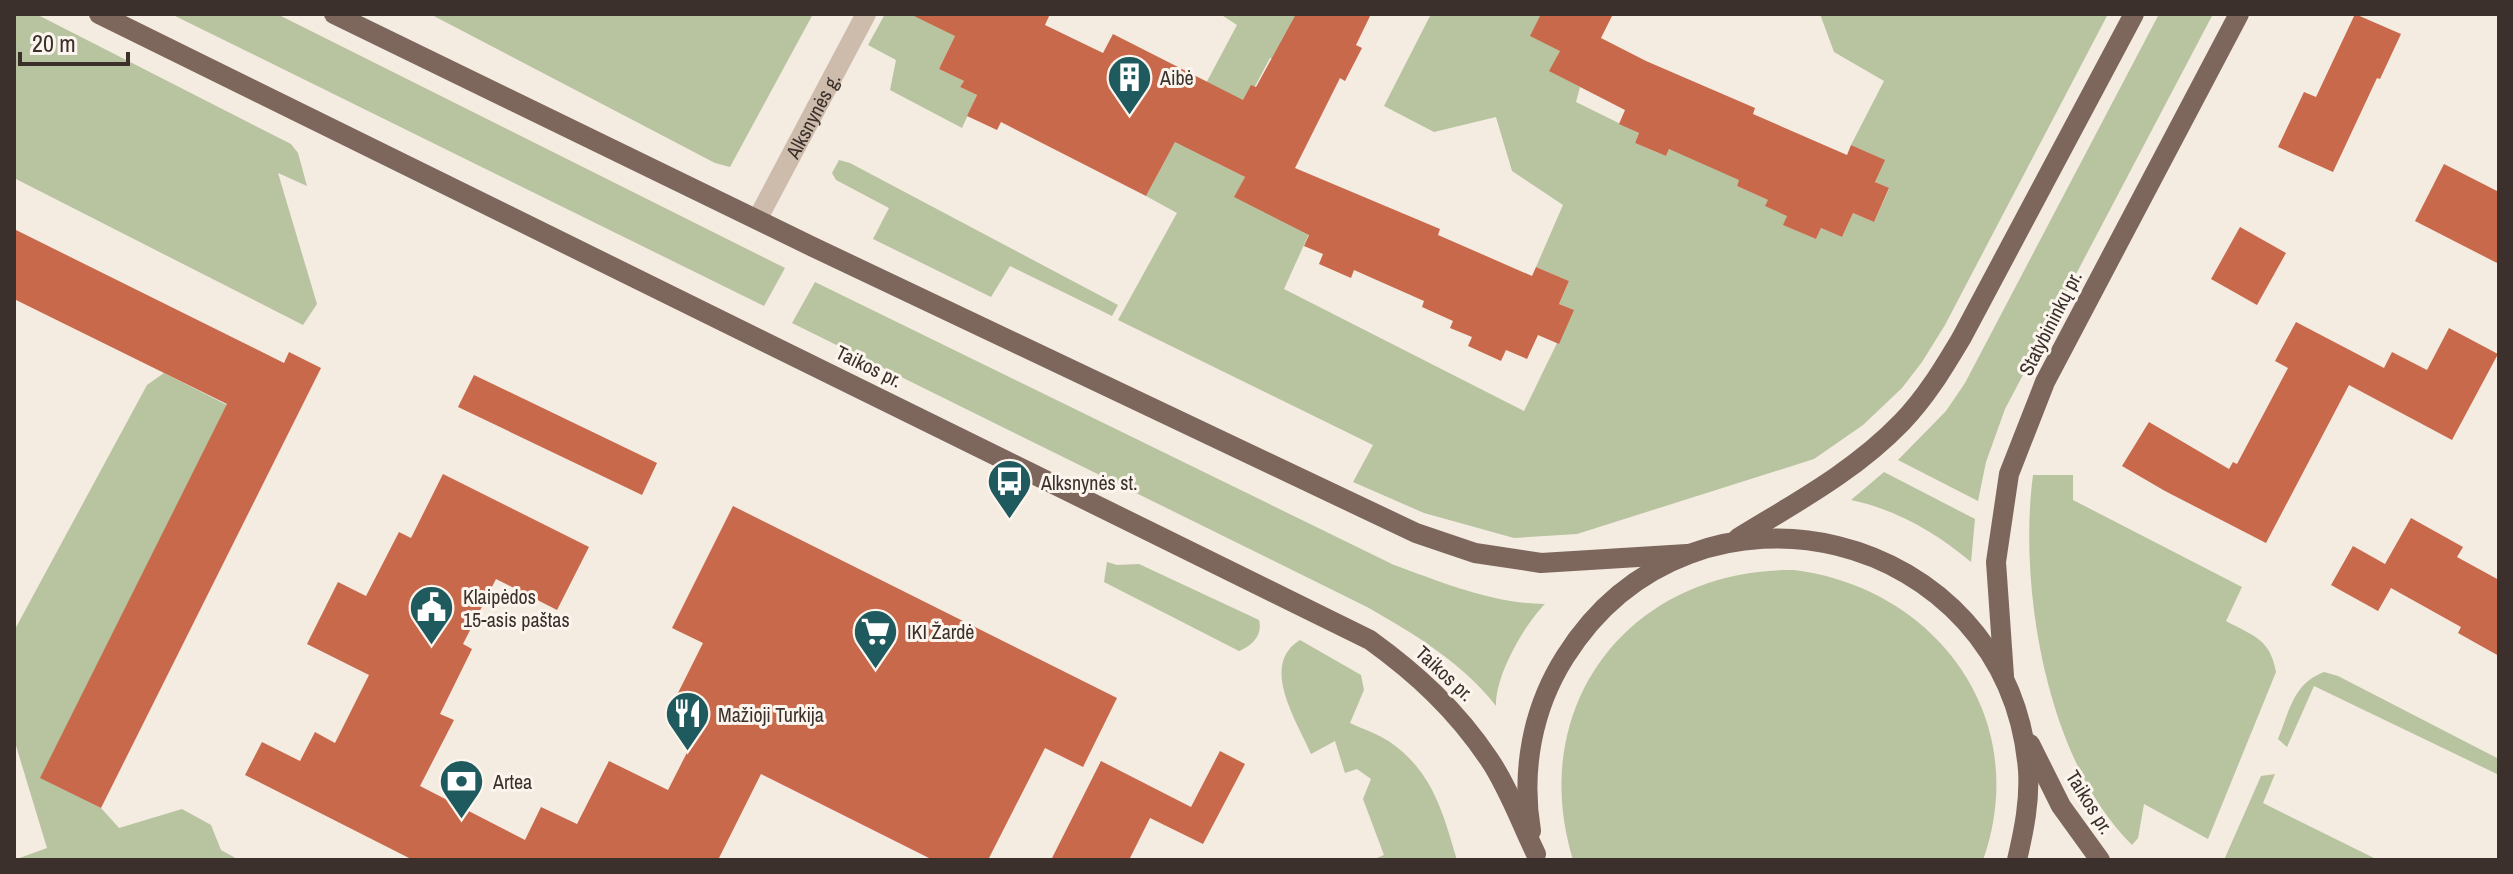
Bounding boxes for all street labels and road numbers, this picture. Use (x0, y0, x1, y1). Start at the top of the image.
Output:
street label: Alksnynės g. (778, 68, 846, 164)
street label: Statybininkų pr. (2012, 266, 2088, 380)
street label: Taikos pr. (831, 338, 907, 394)
street label: Taikos pr. (1410, 639, 1480, 707)
street label: Taikos pr. (2060, 765, 2120, 839)

